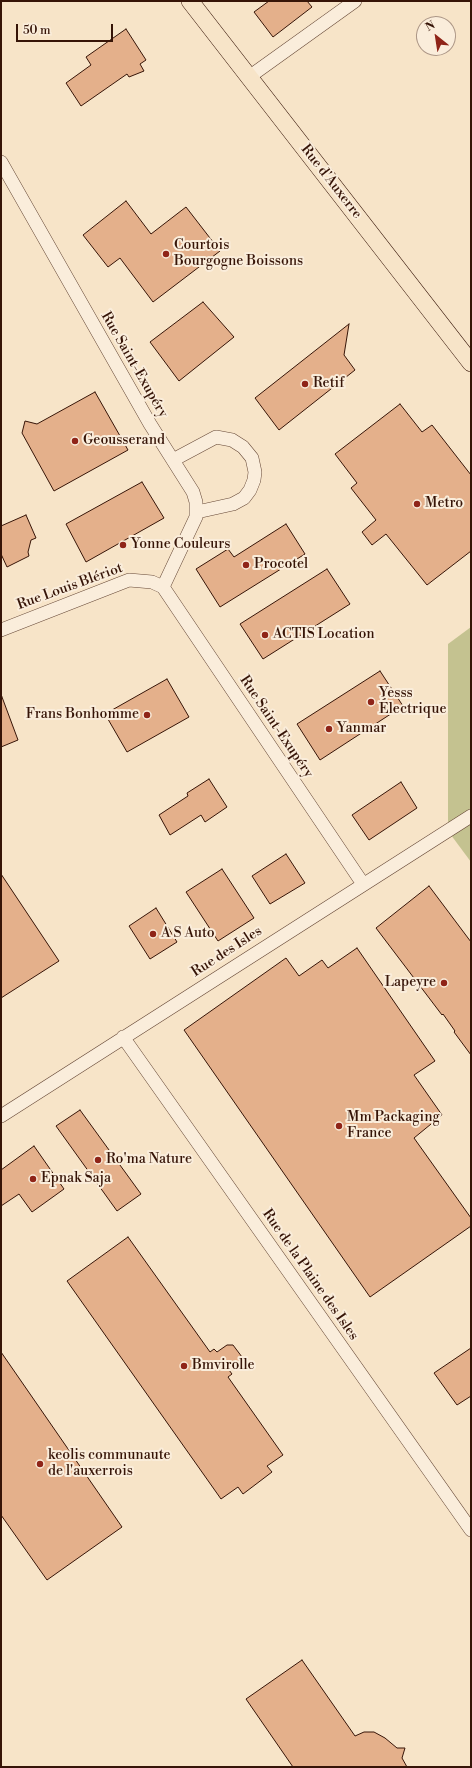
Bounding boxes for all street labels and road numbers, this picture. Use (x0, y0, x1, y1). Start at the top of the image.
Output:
street label: Rue d'Auxerre (297, 142, 365, 222)
street label: Rue Saint-Exupéry (97, 309, 171, 421)
street label: Rue Louis Blériot (15, 560, 125, 614)
street label: Rue Saint-Exupéry (236, 673, 316, 781)
street label: Rue des Isles (189, 923, 265, 981)
street label: Rue de la Plaine des Isles (258, 1206, 362, 1344)

